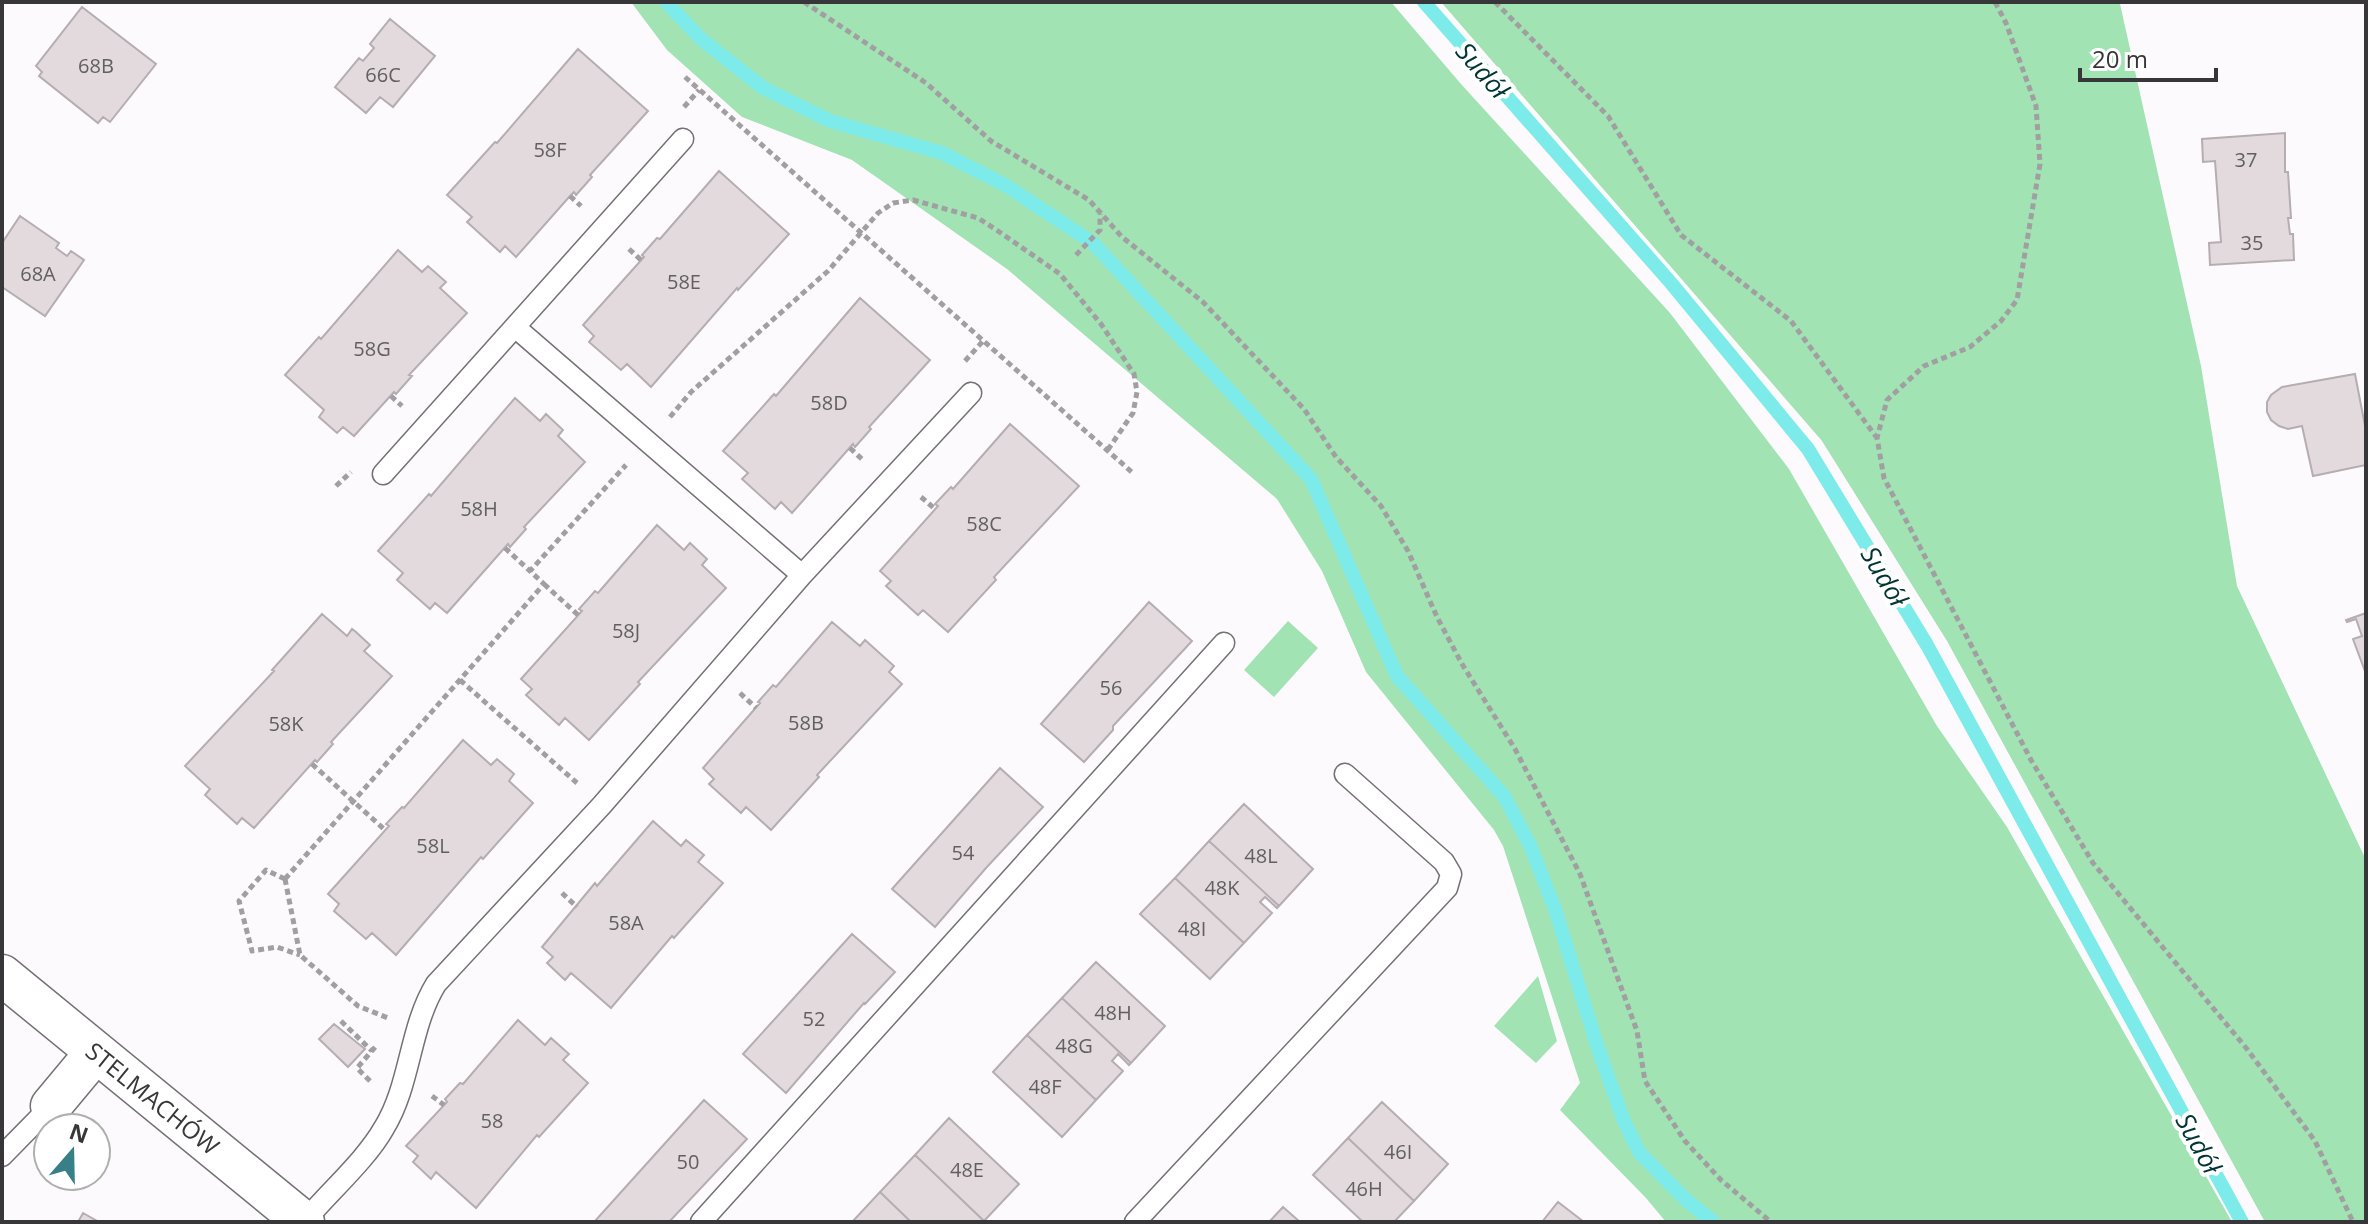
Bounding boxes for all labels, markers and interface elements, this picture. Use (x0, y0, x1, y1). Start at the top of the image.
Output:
scale bar (2080, 32, 2216, 82)
water label: Sudół (1448, 34, 1519, 107)
text: 20 m (2092, 42, 2148, 75)
house number: 68B (78, 52, 114, 79)
house number: 66C (365, 61, 401, 88)
house number: 58F (533, 136, 567, 163)
house number: 37 (2235, 146, 2257, 173)
house number: 35 (2241, 229, 2263, 256)
house number: 68A (20, 260, 56, 287)
house number: 58E (667, 268, 701, 295)
house number: 58G (353, 335, 391, 362)
house number: 58D (810, 389, 848, 416)
house number: 58H (460, 495, 498, 522)
house number: 58C (966, 510, 1002, 537)
water label: Sudół (1853, 539, 1918, 614)
house number: 58J (612, 617, 640, 644)
house number: 56 (1100, 674, 1122, 701)
house number: 58B (788, 709, 824, 736)
house number: 58K (268, 710, 304, 737)
house number: 58L (416, 832, 450, 859)
house number: 54 (952, 839, 975, 866)
house number: 48L (1244, 842, 1278, 869)
house number: 48K (1204, 874, 1240, 901)
house number: 58A (608, 909, 644, 936)
house number: 48I (1178, 915, 1206, 942)
house number: 48H (1094, 999, 1132, 1026)
house number: 52 (803, 1005, 825, 1032)
house number: 48G (1055, 1032, 1093, 1059)
street label: STELMACHÓW (79, 1034, 227, 1162)
house number: 48F (1028, 1073, 1062, 1100)
water label: Sudół (2168, 1106, 2231, 1181)
house number: 58 (481, 1107, 503, 1134)
north arrow (32, 1112, 112, 1192)
text: N (66, 1115, 93, 1149)
house number: 46I (1384, 1138, 1412, 1165)
house number: 50 (677, 1148, 699, 1175)
house number: 48E (950, 1156, 984, 1183)
house number: 46H (1345, 1175, 1383, 1202)

